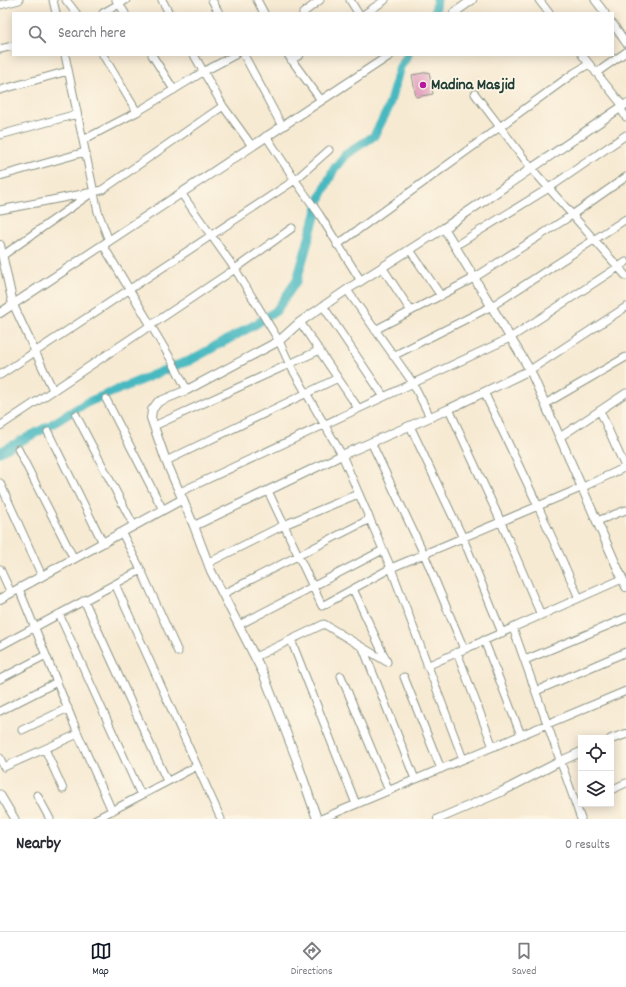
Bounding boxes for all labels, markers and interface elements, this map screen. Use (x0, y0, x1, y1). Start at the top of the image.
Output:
search box (12, 12, 614, 56)
icon: search (26, 23, 48, 45)
text: Search here (58, 23, 126, 45)
place label: Madina Masjid (431, 74, 515, 97)
marker: Madina Masjid (418, 80, 428, 90)
map controls (578, 735, 614, 807)
button: locate (578, 735, 614, 771)
button: layers (578, 771, 614, 807)
text: Nearby (16, 833, 60, 857)
text: 0 results (565, 836, 610, 855)
tab: Map (90, 940, 112, 980)
tab: Directions (291, 940, 333, 980)
tab: Saved (512, 940, 536, 980)

